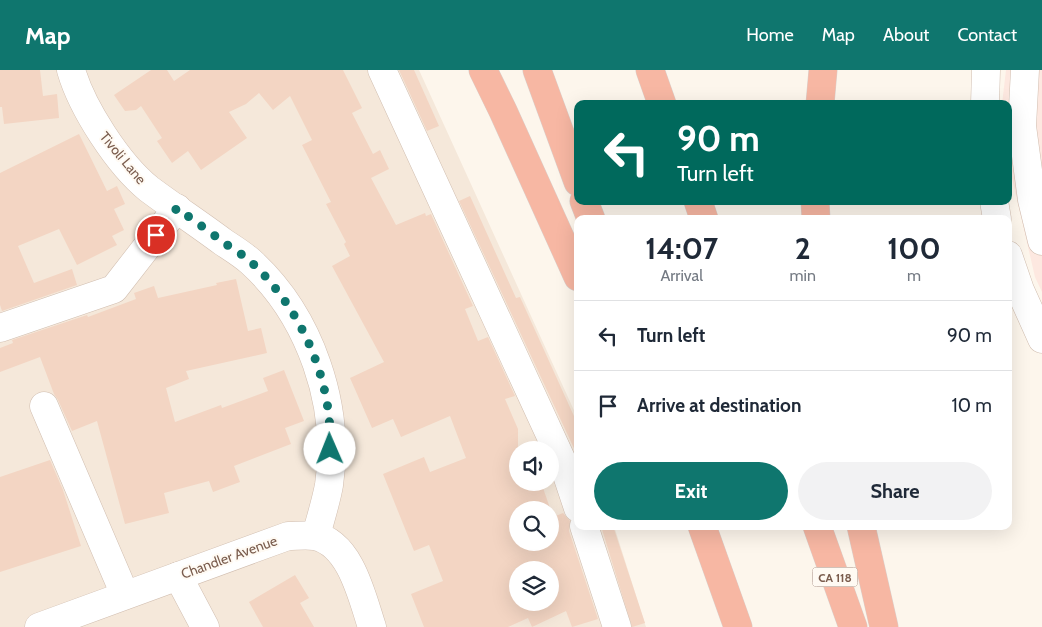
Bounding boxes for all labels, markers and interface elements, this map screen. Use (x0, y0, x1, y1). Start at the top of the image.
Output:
text: Map (25, 21, 71, 50)
text: Home (746, 24, 794, 46)
text: Map (822, 24, 855, 46)
text: About (883, 24, 929, 46)
text: Contact (957, 24, 1017, 46)
text: 90 m (677, 117, 760, 160)
icon: left (594, 120, 659, 185)
street label: Tivoli Lane (96, 128, 150, 188)
text: Turn left (677, 160, 754, 187)
pin (135, 214, 177, 256)
icon: arrive (142, 221, 170, 249)
text: 14:07 (645, 230, 718, 267)
text: 2 (795, 230, 811, 267)
text: 100 (887, 230, 941, 267)
text: Arrival (660, 266, 703, 285)
text: min (790, 266, 816, 285)
text: m (907, 266, 921, 285)
icon: left (594, 322, 622, 350)
text: Turn left (637, 324, 705, 347)
text: 90 m (947, 324, 992, 347)
icon: arrive (594, 392, 622, 420)
text: Arrive at destination (637, 394, 801, 417)
text: 10 m (952, 394, 992, 417)
position arrow (303, 422, 355, 474)
map controls (509, 441, 559, 611)
button: sound (509, 441, 559, 491)
button: Exit (594, 462, 788, 520)
button: Share (798, 462, 992, 520)
button: search (509, 501, 559, 551)
street label: Chandler Avenue (179, 531, 279, 583)
button: layers (509, 561, 559, 611)
road number: CA 118 (812, 568, 858, 586)

